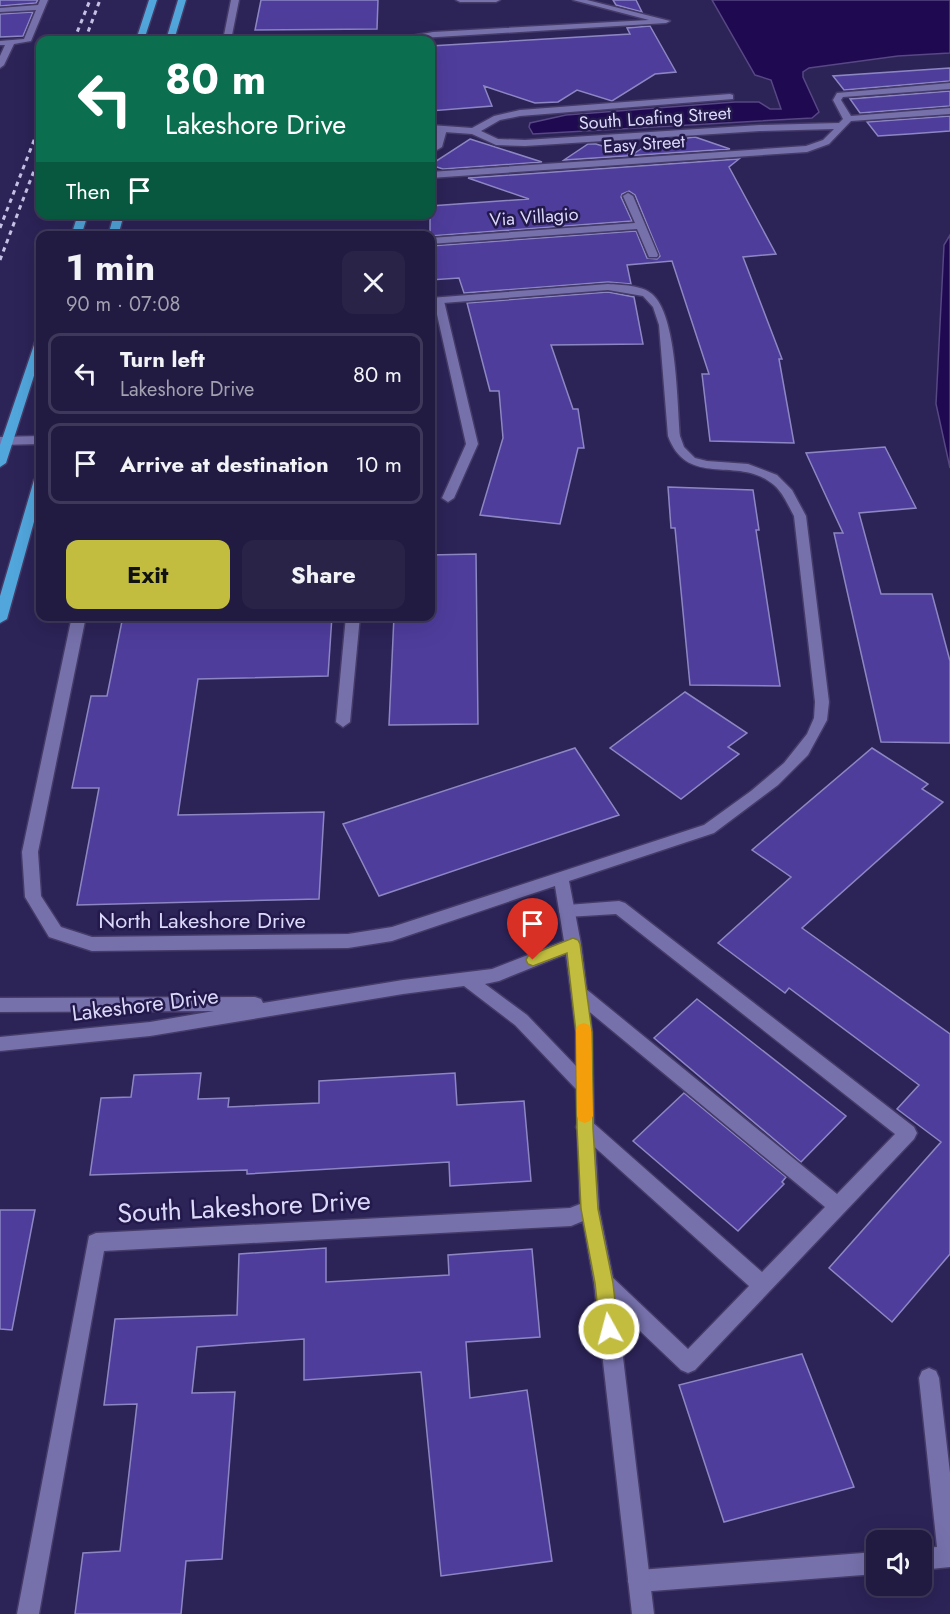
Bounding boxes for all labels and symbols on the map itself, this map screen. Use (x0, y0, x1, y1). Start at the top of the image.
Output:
street label: South Loafing Street (578, 100, 733, 136)
street label: Easy Street (602, 128, 686, 160)
street label: Via Villagio (489, 201, 579, 233)
pin (507, 898, 558, 960)
street label: North Lakeshore Drive (98, 904, 306, 936)
street label: Lakeshore Drive (70, 979, 220, 1029)
street label: South Lakeshore Drive (116, 1180, 372, 1233)
position arrow (577, 1297, 641, 1361)

